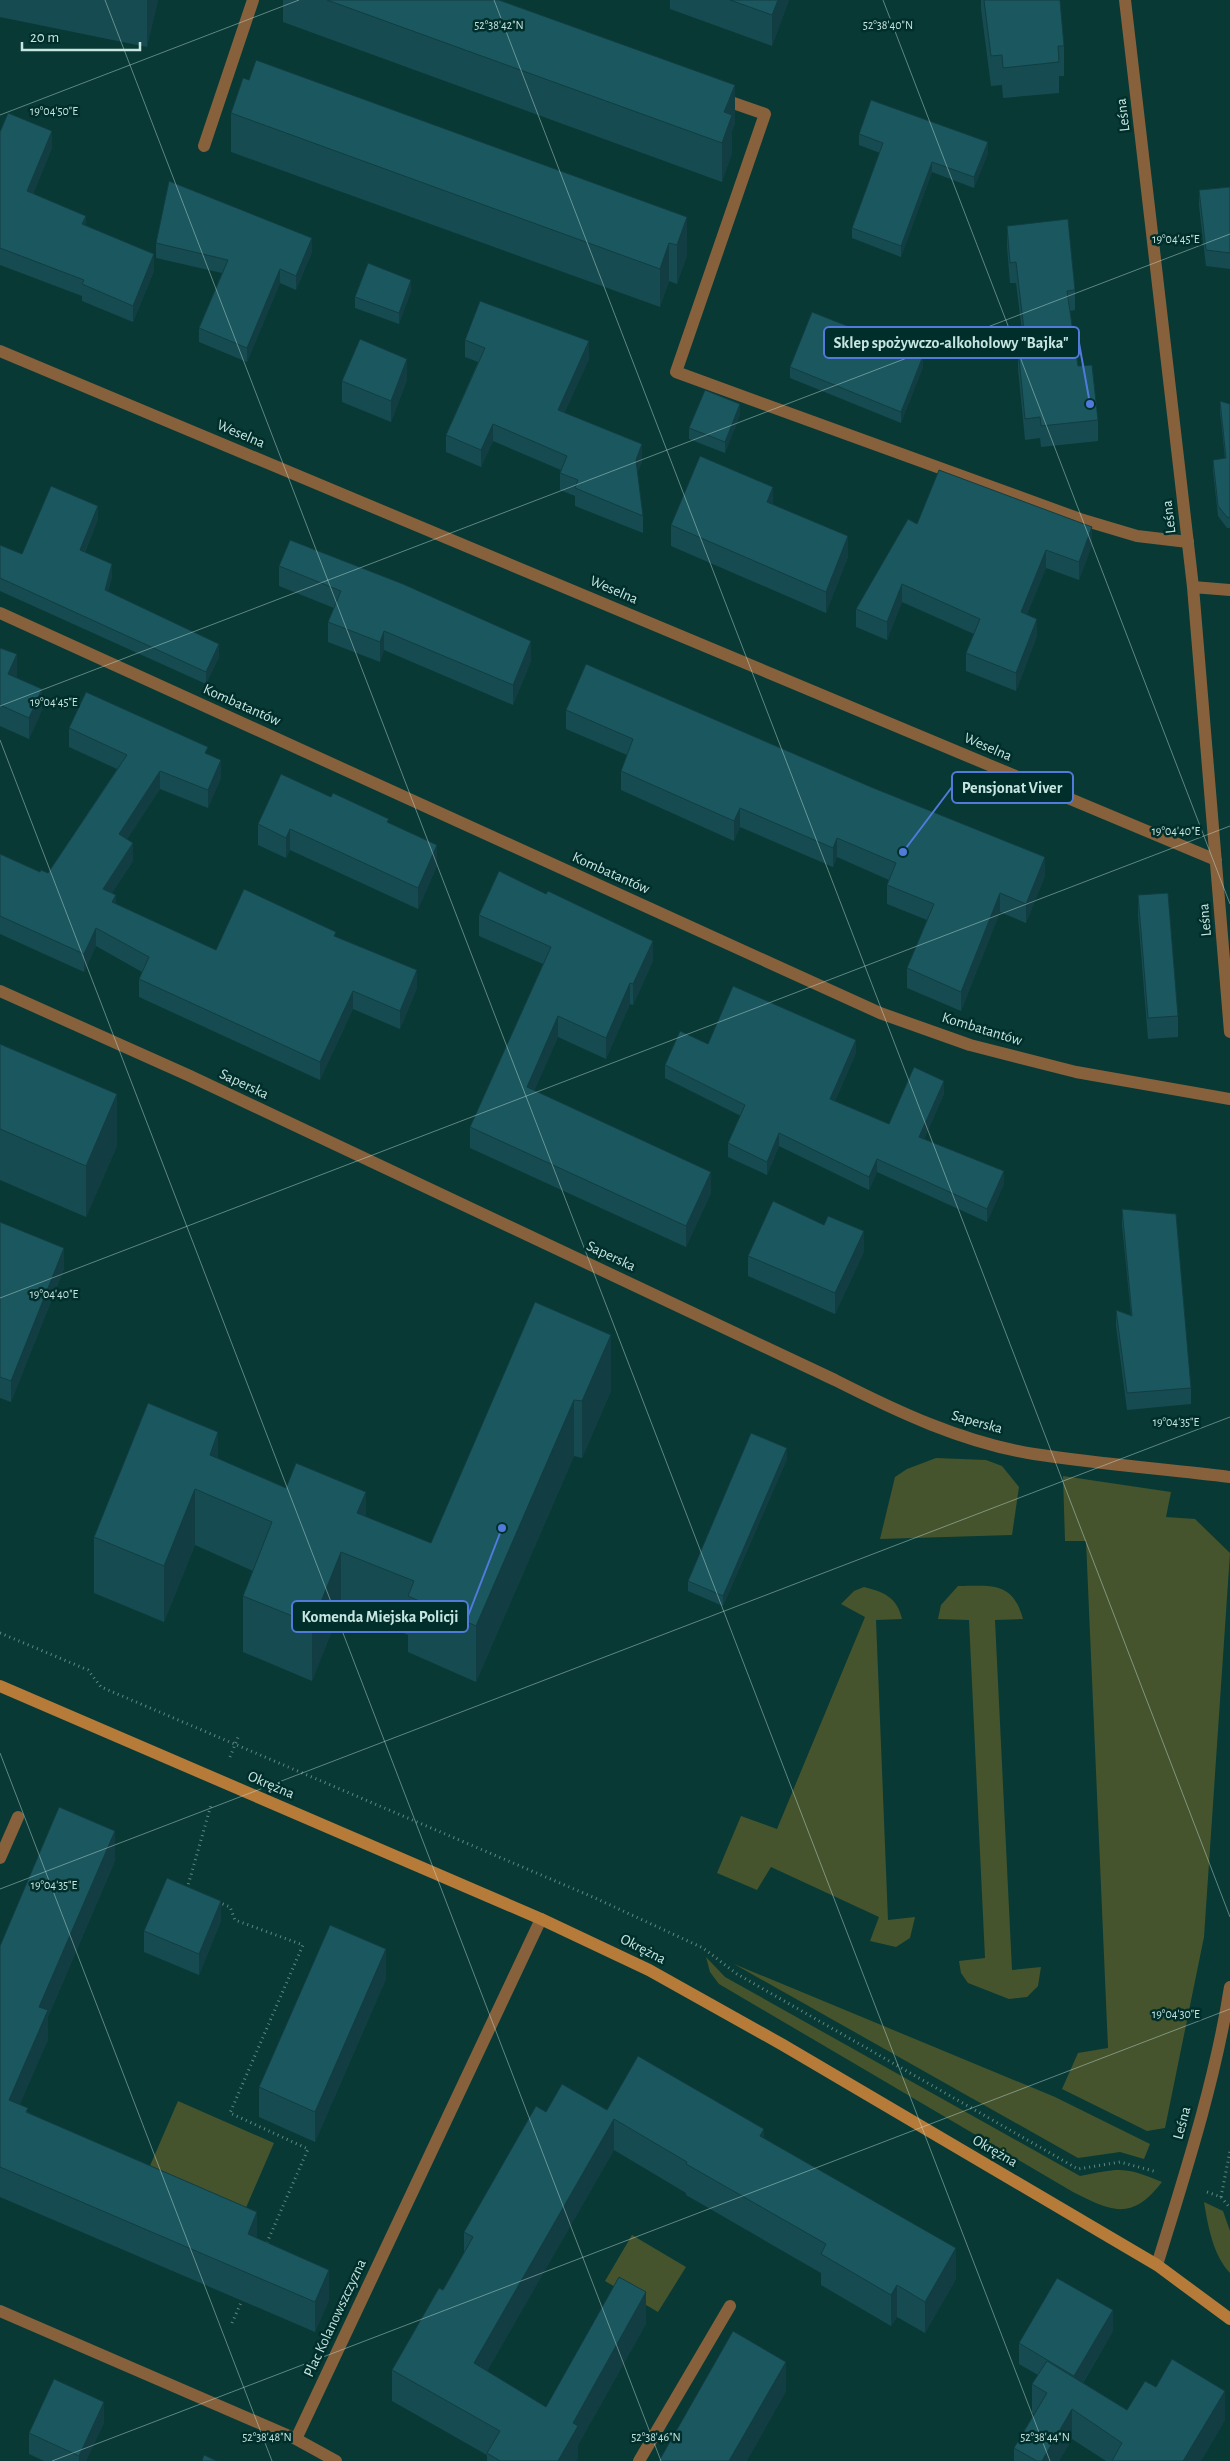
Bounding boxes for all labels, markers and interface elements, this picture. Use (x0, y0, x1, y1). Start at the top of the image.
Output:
text: 52°38'42"N (474, 19, 524, 31)
text: 52°38'40"N (863, 19, 913, 31)
scale bar (22, 20, 140, 52)
text: 20 m (30, 30, 59, 45)
street label: Leśna (1114, 98, 1132, 132)
text: 19°04'50"E (30, 105, 78, 117)
text: 19°04'45"E (1152, 233, 1200, 245)
callout: Sklep spożywczo-alkoholowy "Bajka" (824, 327, 1079, 358)
text: Sklep spożywczo-alkoholowy "Bajka" (833, 335, 1069, 352)
street label: Weselna (215, 417, 267, 451)
street label: Leśna (1160, 500, 1178, 534)
street label: Weselna (588, 573, 640, 607)
street label: Kombatantów (201, 681, 283, 729)
text: 19°04'45"E (30, 696, 78, 708)
street label: Weselna (962, 730, 1014, 764)
callout: Pensjonat Viver (952, 772, 1073, 803)
text: Pensjonat Viver (962, 780, 1063, 797)
text: 19°04'40"E (1152, 825, 1201, 837)
street label: Kombatantów (570, 849, 652, 897)
street label: Leśna (1196, 903, 1214, 937)
street label: Kombatantów (940, 1010, 1024, 1048)
street label: Saperska (217, 1066, 271, 1102)
street label: Saperska (584, 1238, 638, 1274)
text: 19°04'40"E (30, 1288, 79, 1300)
street label: Saperska (950, 1408, 1004, 1436)
text: 19°04'35"E (1153, 1416, 1199, 1428)
callout: Komenda Miejska Policji (292, 1601, 468, 1632)
text: Komenda Miejska Policji (302, 1609, 458, 1626)
street label: Okrężna (246, 1769, 297, 1801)
text: 19°04'35"E (31, 1879, 77, 1891)
street label: Okrężna (618, 1931, 668, 1967)
text: 19°04'30"E (1152, 2008, 1200, 2020)
street label: Leśna (1170, 2105, 1194, 2141)
street label: Okrężna (970, 2132, 1020, 2170)
street label: Plac Kolanowszczyzna (301, 2257, 369, 2379)
text: 52°38'48"N (242, 2431, 292, 2443)
text: 52°38'46"N (631, 2431, 681, 2443)
text: 52°38'44"N (1020, 2431, 1070, 2443)

